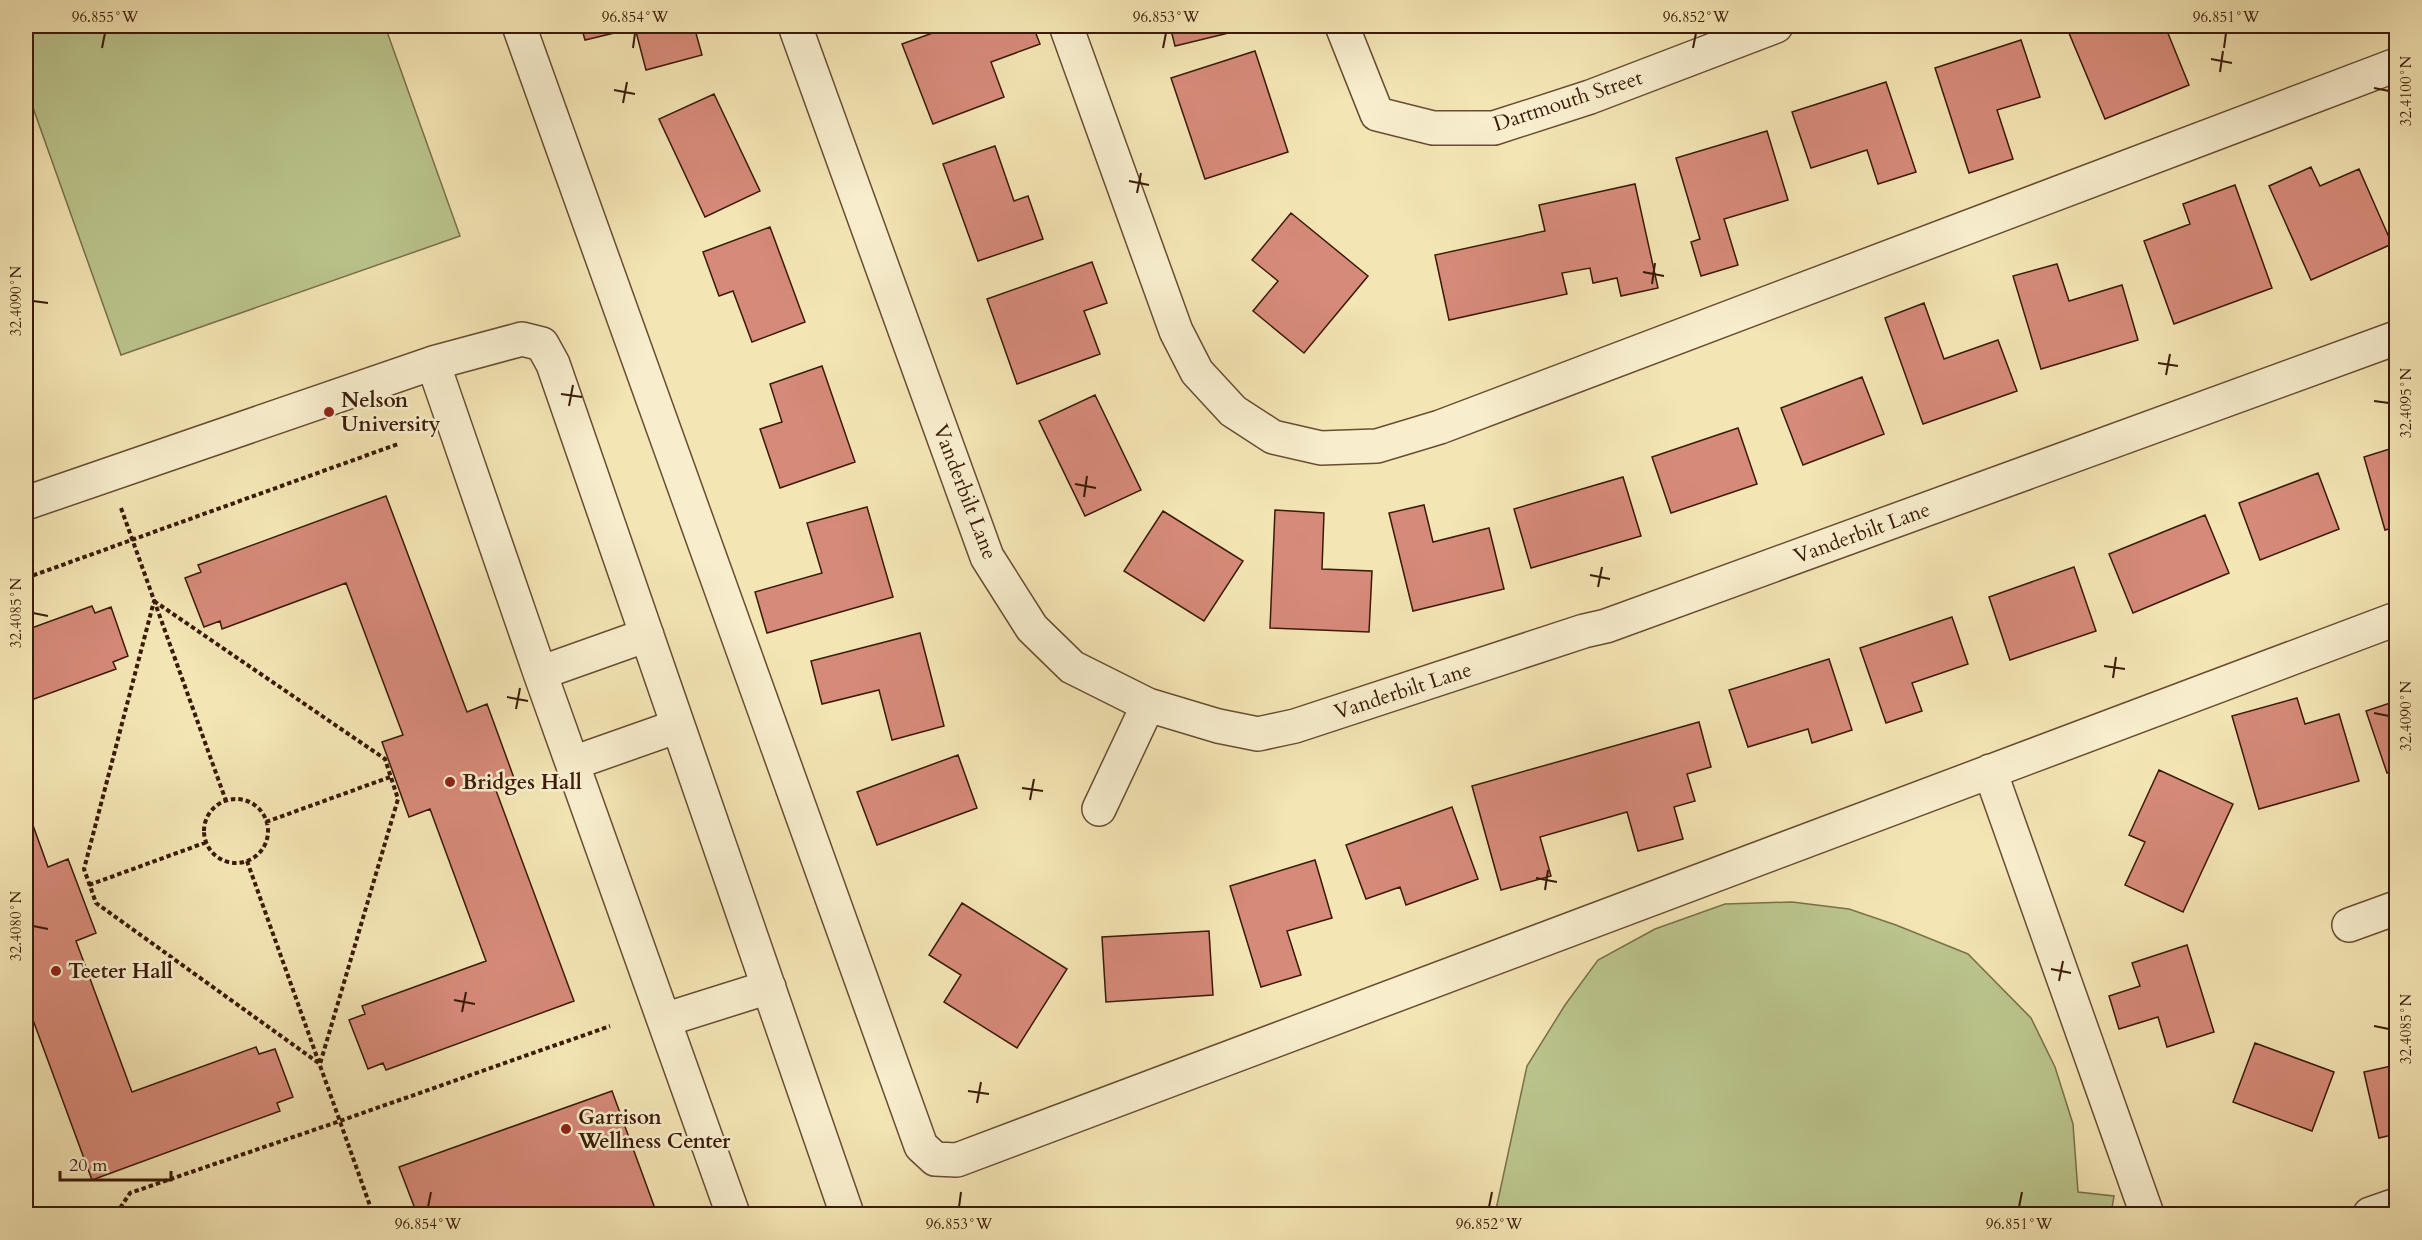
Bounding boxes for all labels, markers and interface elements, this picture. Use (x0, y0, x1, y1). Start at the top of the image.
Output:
text: 96.855°W (72, 7, 139, 27)
text: 96.854°W (602, 7, 669, 27)
text: 96.853°W (1133, 7, 1200, 27)
text: 96.852°W (1663, 7, 1730, 27)
text: 96.851°W (2193, 7, 2260, 27)
text: 32.4100°N (2396, 56, 2416, 126)
street label: Dartmouth Street (1490, 63, 1647, 139)
text: 32.4090°N (6, 266, 26, 336)
text: 32.4095°N (2396, 368, 2416, 438)
place label: Nelson University (341, 386, 441, 439)
marker: Nelson University (322, 405, 336, 419)
street label: Vanderbilt Lane (926, 420, 1004, 564)
street label: Vanderbilt Lane (1790, 495, 1934, 571)
text: 32.4085°N (6, 578, 26, 648)
street label: Vanderbilt Lane (1331, 655, 1475, 727)
text: 32.4090°N (2396, 681, 2416, 751)
place label: Bridges Hall (462, 768, 582, 797)
marker: Bridges Hall (443, 775, 457, 789)
text: 32.4080°N (6, 891, 26, 961)
place label: Teeter Hall (68, 957, 173, 986)
marker: Teeter Hall (49, 964, 63, 978)
text: 32.4085°N (2396, 994, 2416, 1064)
place label: Garrison Wellness Center (577, 1103, 731, 1156)
marker: Garrison Wellness Center (559, 1122, 573, 1136)
scale bar (60, 1144, 171, 1182)
text: 20 m (69, 1153, 108, 1178)
text: 96.854°W (395, 1214, 462, 1234)
text: 96.853°W (926, 1214, 993, 1234)
text: 96.852°W (1456, 1214, 1523, 1234)
text: 96.851°W (1986, 1214, 2053, 1234)

